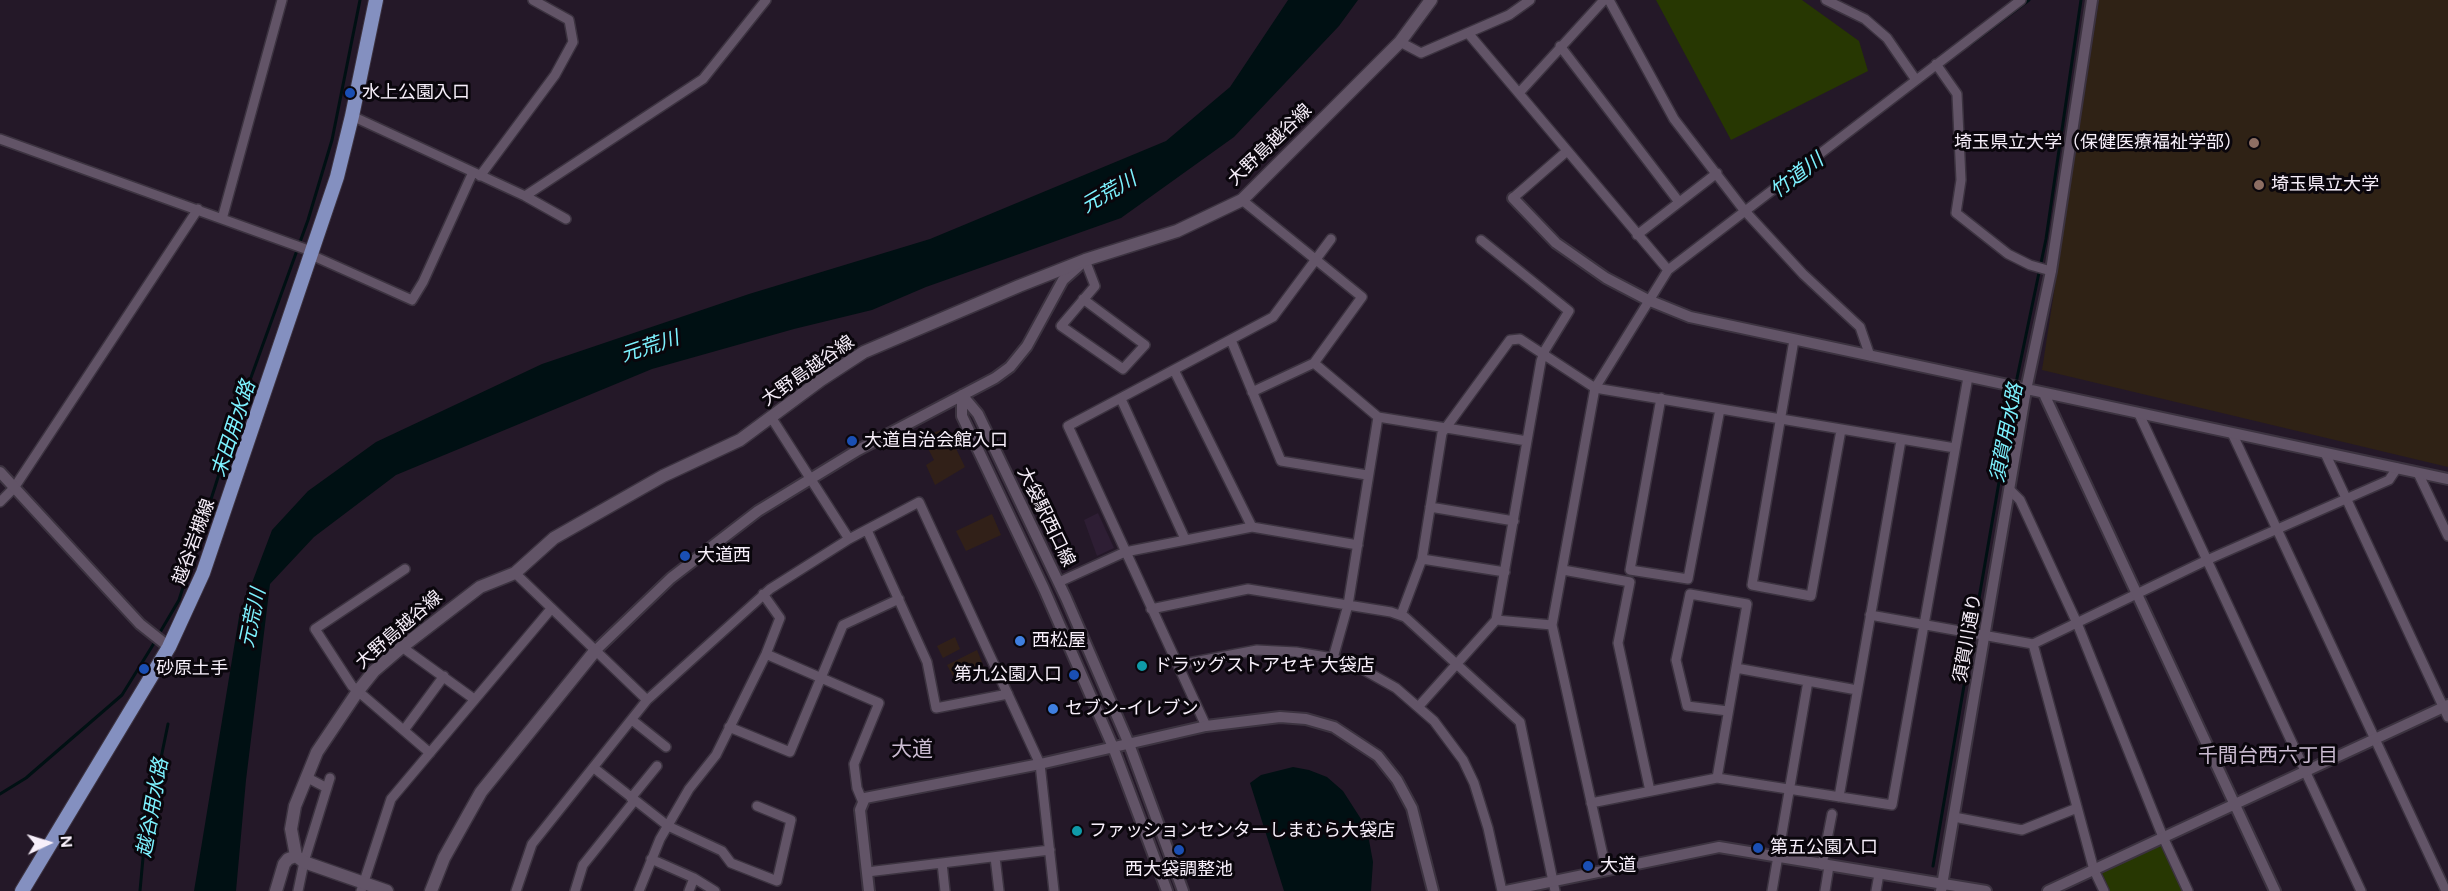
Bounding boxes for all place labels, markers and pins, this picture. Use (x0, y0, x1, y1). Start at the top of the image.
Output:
place label: 水上公園入口 (362, 82, 470, 104)
marker: 水上公園入口 (343, 86, 357, 100)
place label: 埼玉県立大学（保健医療福祉学部） (1954, 132, 2242, 154)
marker: 埼玉県立大学（保健医療福祉学部） (2247, 136, 2261, 150)
place label: 埼玉県立大学 (2271, 174, 2379, 196)
marker: 埼玉県立大学 (2252, 178, 2266, 192)
place label: 大道自治会館入口 (864, 430, 1008, 452)
marker: 大道自治会館入口 (845, 434, 859, 448)
place label: 大道西 (697, 545, 751, 567)
marker: 大道西 (678, 549, 692, 563)
place label: 西松屋 (1032, 630, 1086, 652)
marker: 西松屋 (1013, 634, 1027, 648)
place label: ドラッグストアセキ 大袋店 (1154, 655, 1374, 677)
place label: 砂原土手 (156, 658, 228, 680)
marker: ドラッグストアセキ 大袋店 (1135, 659, 1149, 673)
marker: 砂原土手 (137, 662, 151, 676)
place label: 第九公園入口 (954, 664, 1062, 686)
marker: 第九公園入口 (1067, 668, 1081, 682)
place label: セブン-イレブン (1065, 698, 1199, 720)
marker: セブン-イレブン (1046, 702, 1060, 716)
place label: ファッションセンターしまむら大袋店 (1089, 820, 1395, 842)
marker: ファッションセンターしまむら大袋店 (1070, 824, 1084, 838)
place label: 第五公園入口 (1770, 837, 1878, 859)
marker: 第五公園入口 (1751, 841, 1765, 855)
marker: 西大袋調整池 (1172, 843, 1186, 857)
place label: 大道 (1600, 855, 1636, 877)
place label: 西大袋調整池 (1125, 859, 1233, 881)
marker: 大道 (1581, 859, 1595, 873)

